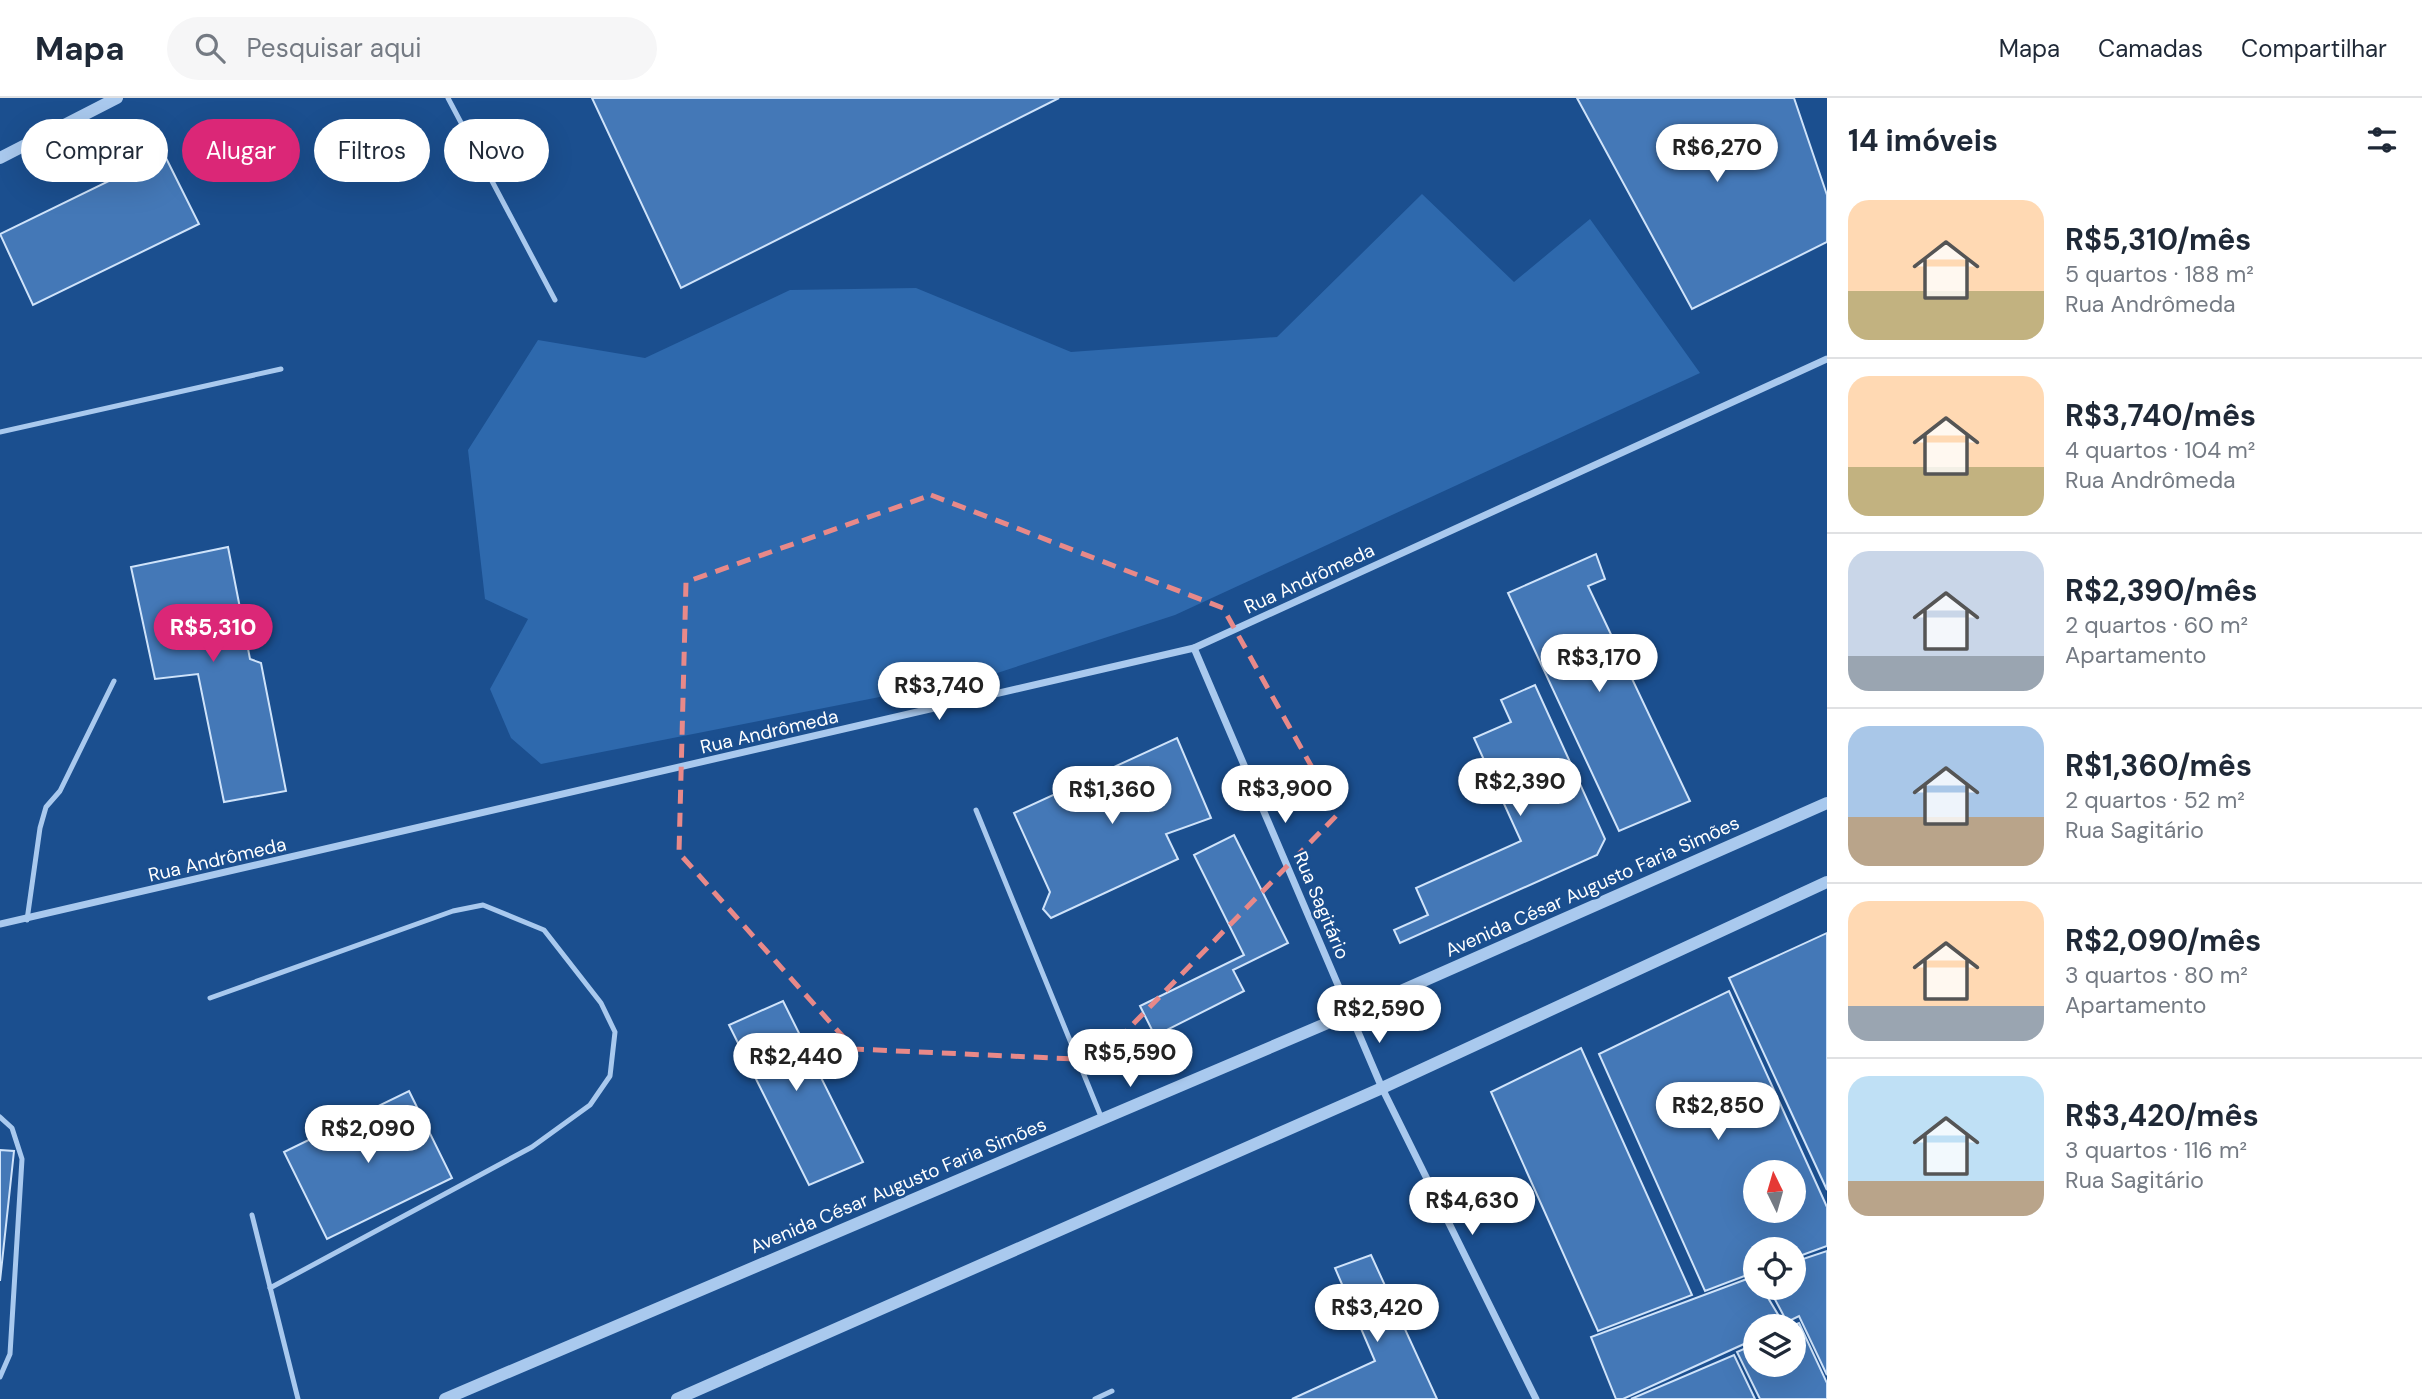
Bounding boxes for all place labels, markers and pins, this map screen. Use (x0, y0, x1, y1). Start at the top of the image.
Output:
pin: R$6,270 (1652, 125, 1782, 184)
pin: R$5,310 (148, 604, 278, 664)
pin: R$3,170 (1534, 634, 1664, 694)
pin: R$3,740 (874, 662, 1004, 722)
pin: R$2,390 (1455, 758, 1585, 818)
pin: R$1,360 (1047, 766, 1177, 826)
pin: R$3,900 (1220, 766, 1350, 825)
pin: R$2,590 (1314, 986, 1444, 1045)
pin: R$5,590 (1065, 1030, 1195, 1089)
pin: R$2,440 (731, 1034, 861, 1093)
pin: R$2,850 (1653, 1082, 1783, 1142)
pin: R$2,090 (303, 1105, 433, 1165)
pin: R$4,630 (1407, 1178, 1537, 1237)
pin: R$3,420 (1312, 1284, 1442, 1344)

